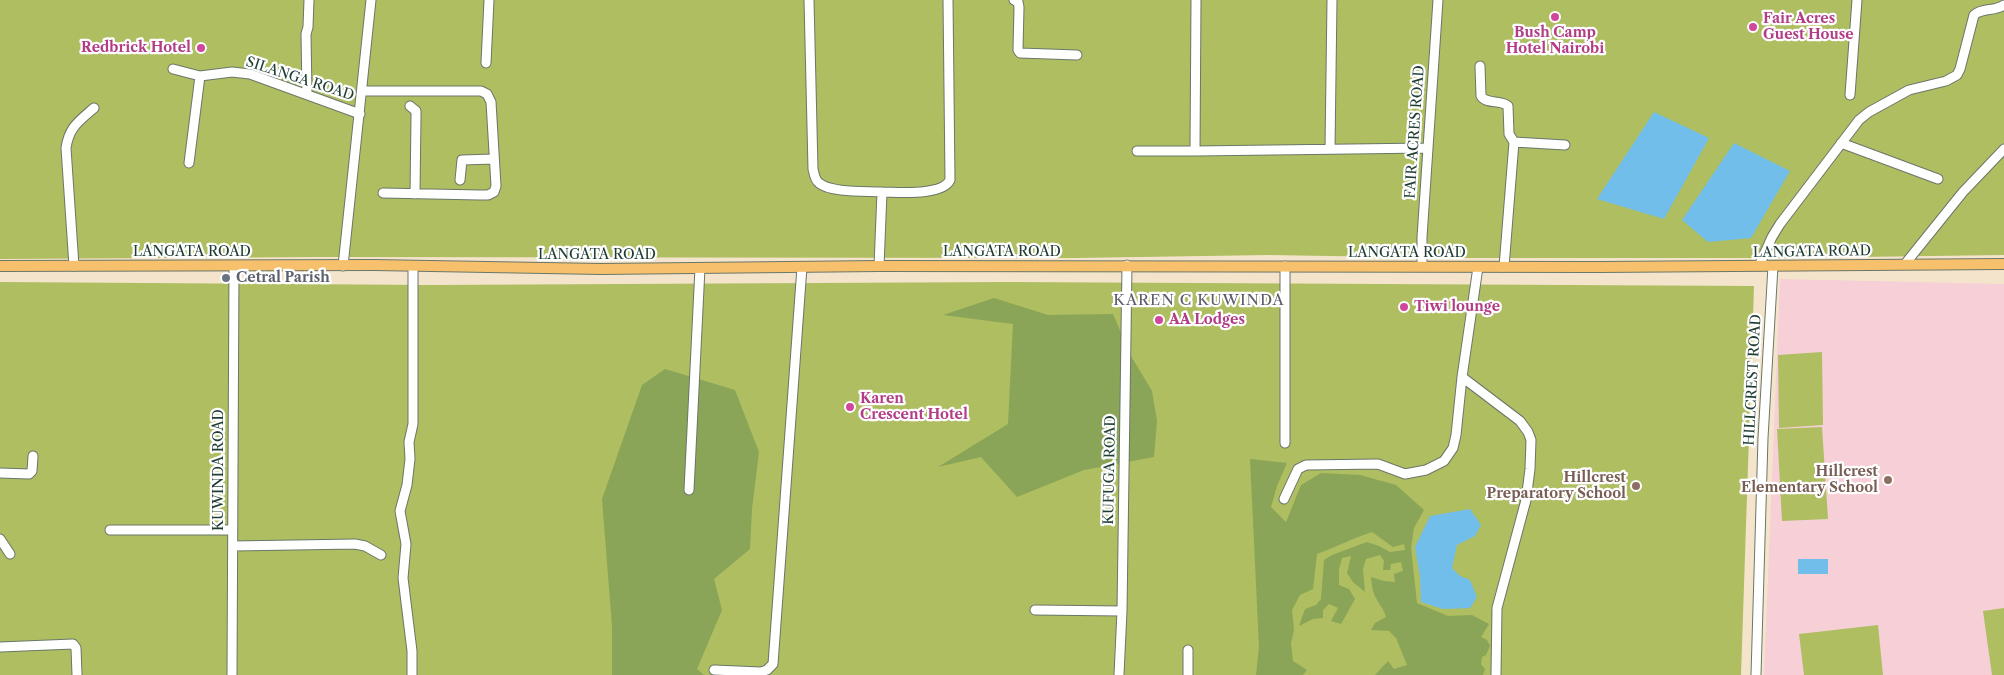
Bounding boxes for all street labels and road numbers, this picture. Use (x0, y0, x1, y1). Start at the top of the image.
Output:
street label: SILANGA ROAD (244, 54, 356, 104)
street label: FAIR ACRES ROAD (1402, 65, 1428, 199)
street label: LANGATA ROAD (1753, 243, 1871, 261)
street label: LANGATA ROAD (133, 244, 251, 260)
street label: LANGATA ROAD (943, 244, 1061, 260)
street label: LANGATA ROAD (1348, 245, 1466, 261)
street label: LANGATA ROAD (538, 247, 656, 263)
street label: HILLCREST ROAD (1741, 314, 1765, 446)
street label: KUWINDA ROAD (211, 409, 227, 531)
street label: KUFUGA ROAD (1101, 415, 1119, 525)

